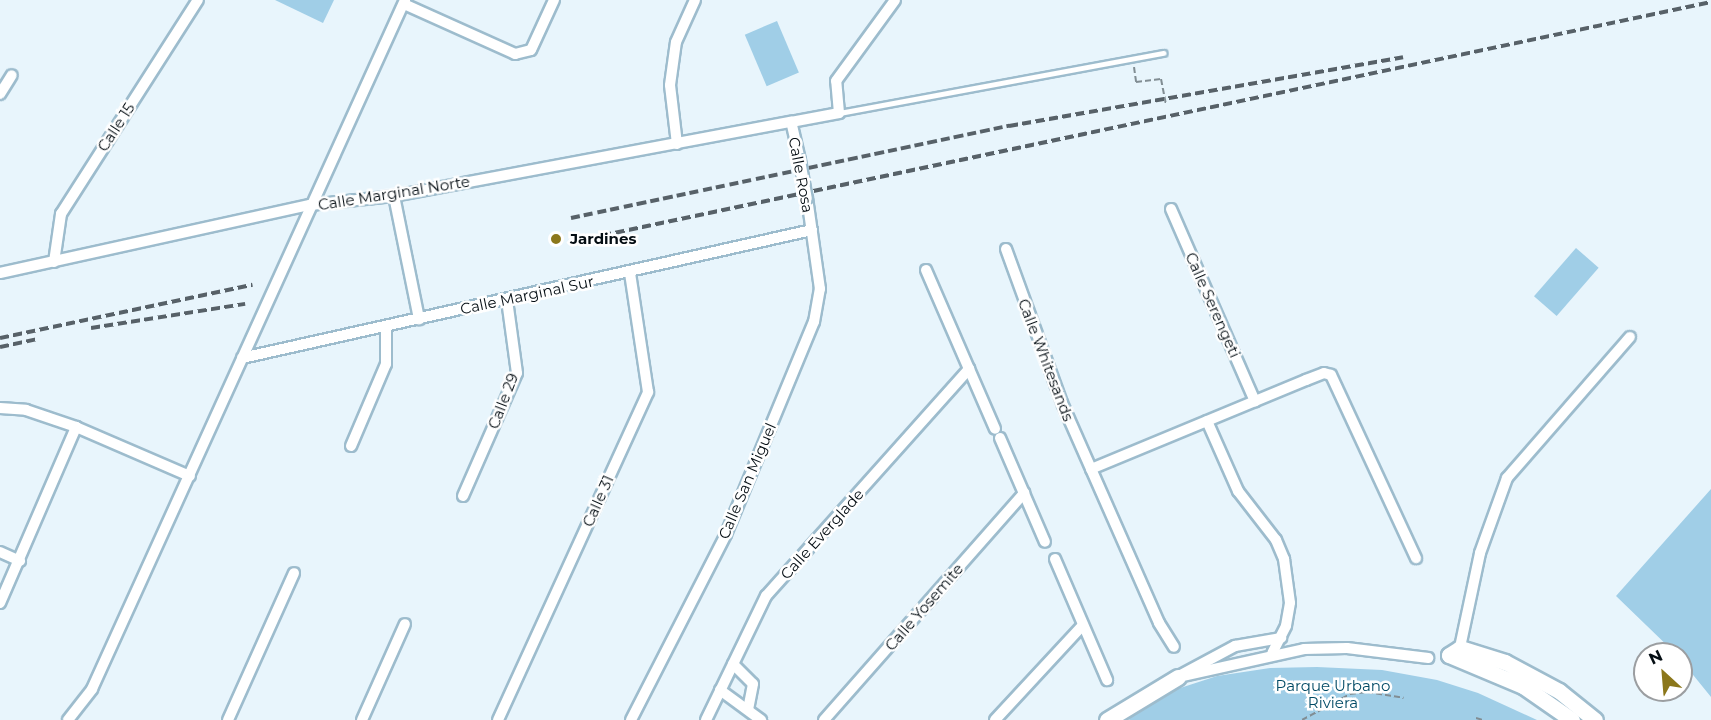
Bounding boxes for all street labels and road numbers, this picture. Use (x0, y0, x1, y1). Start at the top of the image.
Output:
street label: Calle 15 (94, 99, 138, 155)
street label: Calle Rosa (785, 136, 817, 214)
street label: Calle Marginal Norte (317, 172, 471, 214)
street label: Calle Serengeti (1182, 250, 1244, 360)
street label: Calle Marginal Sur (459, 272, 595, 318)
street label: Calle Whitesands (1014, 296, 1078, 424)
street label: Calle 29 (484, 371, 522, 431)
street label: Calle San Miguel (714, 420, 780, 542)
street label: Calle 31 (579, 473, 617, 529)
street label: Calle Everglade (777, 485, 867, 583)
street label: Calle Yosemite (881, 560, 967, 654)

